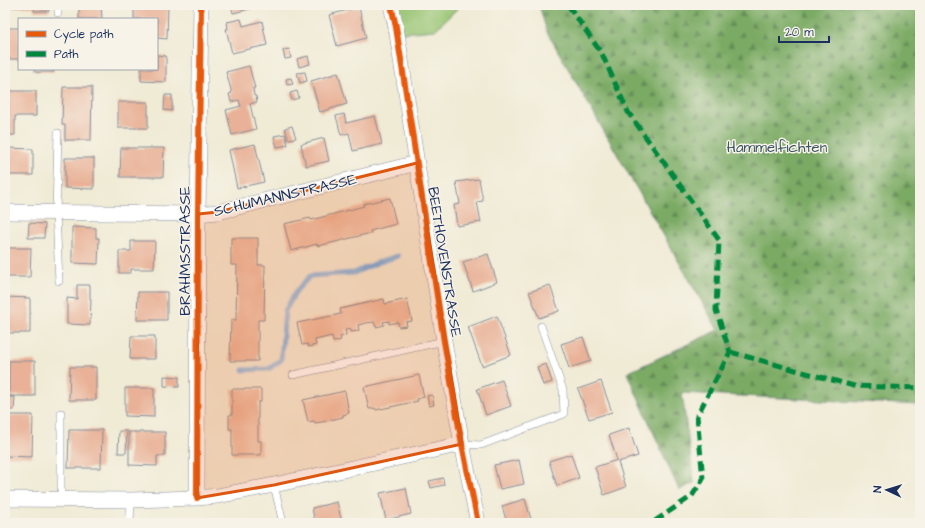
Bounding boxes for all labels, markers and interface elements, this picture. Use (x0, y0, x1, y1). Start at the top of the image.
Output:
legend (18, 18, 158, 70)
scale bar (779, 18, 829, 44)
text: 20 m (785, 24, 814, 41)
text: Cycle path (54, 26, 113, 44)
text: Path (54, 46, 79, 63)
park label: Hammelfichten (727, 137, 828, 158)
street label: SCHUMANNSTRASSE (212, 169, 359, 222)
street label: BEETHOVENSTRASSE (422, 185, 467, 339)
street label: BRAHMSSTRASSE (175, 186, 196, 316)
north arrow (867, 470, 907, 510)
text: N (870, 485, 885, 493)

